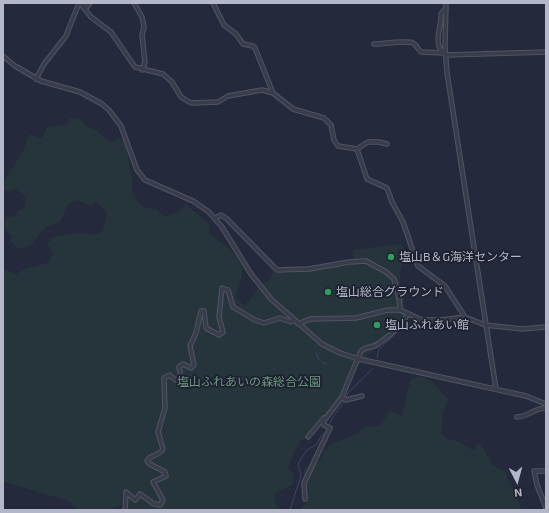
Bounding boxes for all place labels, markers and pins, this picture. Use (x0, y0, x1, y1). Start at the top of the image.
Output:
place label: 塩山B＆G海洋センター (399, 250, 522, 264)
marker: 塩山B＆G海洋センター (386, 252, 396, 262)
place label: 塩山総合グラウンド (336, 285, 444, 299)
marker: 塩山総合グラウンド (323, 287, 333, 297)
place label: 塩山ふれあい館 (385, 318, 469, 332)
marker: 塩山ふれあい館 (372, 320, 382, 330)

